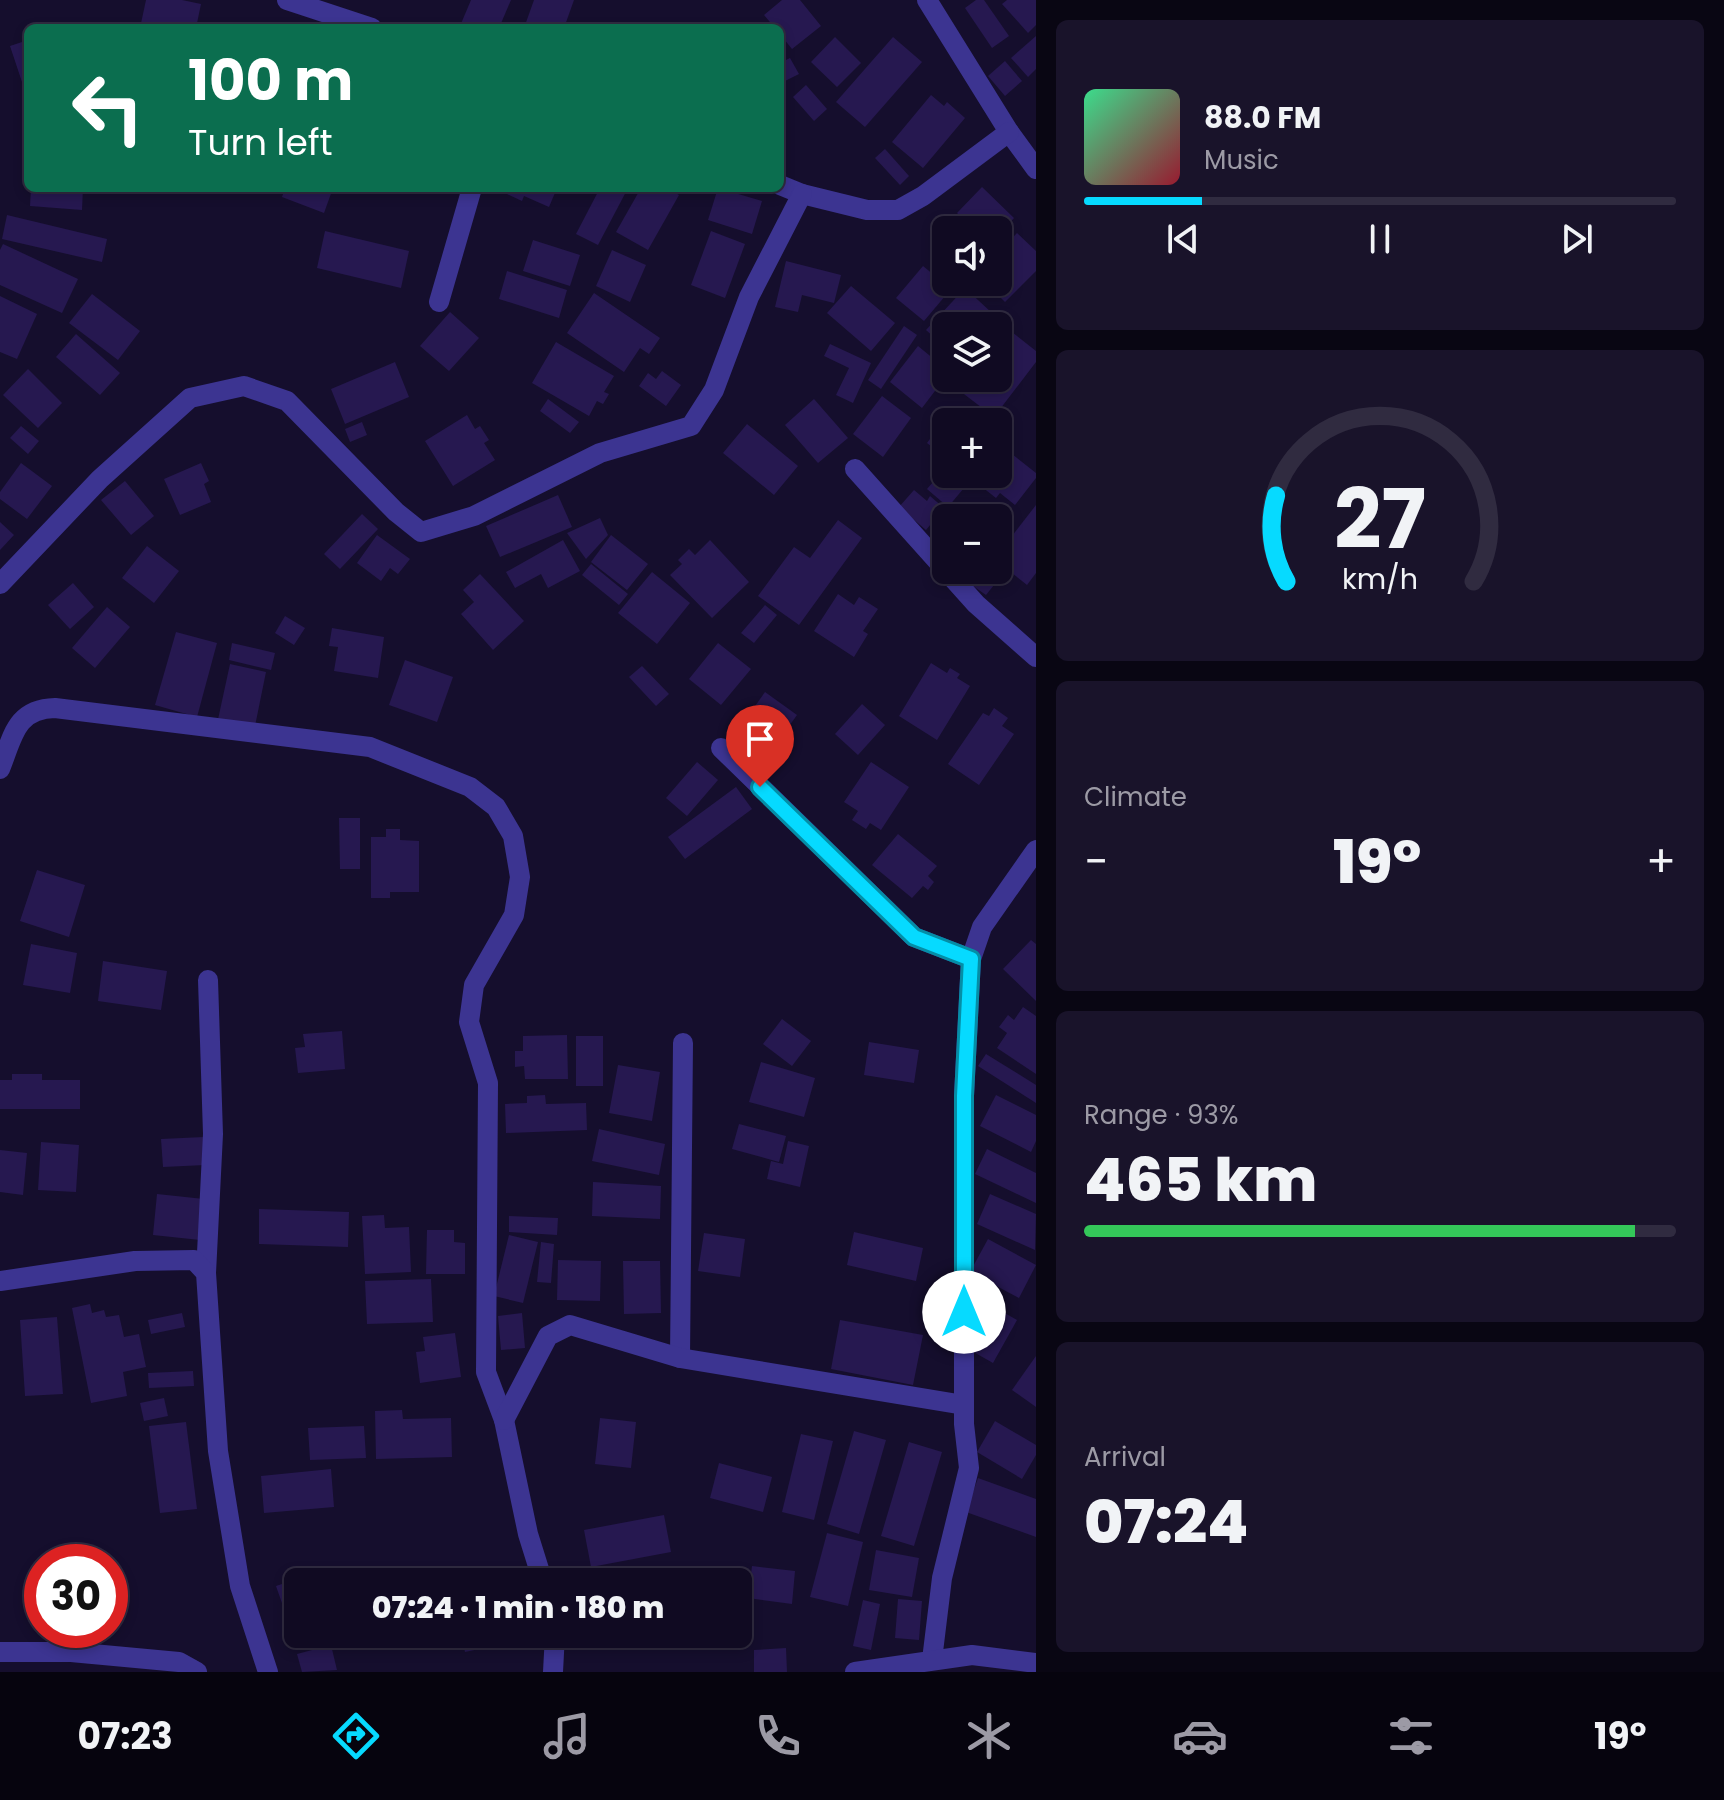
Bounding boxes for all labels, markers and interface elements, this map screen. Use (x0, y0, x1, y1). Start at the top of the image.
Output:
text: 100 m (188, 41, 353, 120)
icon: left (56, 56, 160, 160)
text: 88.0 FM (1204, 96, 1321, 139)
text: Turn left (188, 117, 333, 168)
text: Music (1204, 142, 1279, 178)
map controls (932, 216, 1012, 584)
button: sound (932, 216, 1012, 296)
icon: previous (1161, 217, 1205, 261)
icon: pause (1358, 217, 1402, 261)
icon: next (1555, 217, 1599, 261)
button: layers (932, 312, 1012, 392)
button: + (932, 408, 1012, 488)
text: 27 (1334, 460, 1426, 576)
button: − (932, 504, 1012, 584)
text: km/h (1342, 559, 1418, 599)
pin (726, 705, 794, 787)
icon: arrive (738, 717, 782, 761)
text: Climate (1084, 779, 1187, 815)
text: 19° (1333, 820, 1421, 904)
text: − (1084, 831, 1108, 892)
text: + (1646, 831, 1676, 892)
text: Range · 93% (1084, 1097, 1239, 1133)
text: 465 km (1084, 1138, 1317, 1222)
position arrow (922, 1270, 1006, 1354)
text: Arrival (1084, 1439, 1166, 1475)
text: 07:24 (1084, 1480, 1249, 1564)
speed limit sign: 30 (24, 1544, 128, 1648)
text: 07:24 · 1 min · 180 m (372, 1586, 664, 1629)
icon: directions (328, 1708, 384, 1764)
icon: music (539, 1708, 595, 1764)
icon: phone (750, 1708, 806, 1764)
icon: climate (961, 1708, 1017, 1764)
icon: car (1172, 1708, 1228, 1764)
icon: filters (1383, 1708, 1439, 1764)
text: 07:23 (78, 1711, 173, 1762)
text: 19° (1594, 1711, 1646, 1762)

